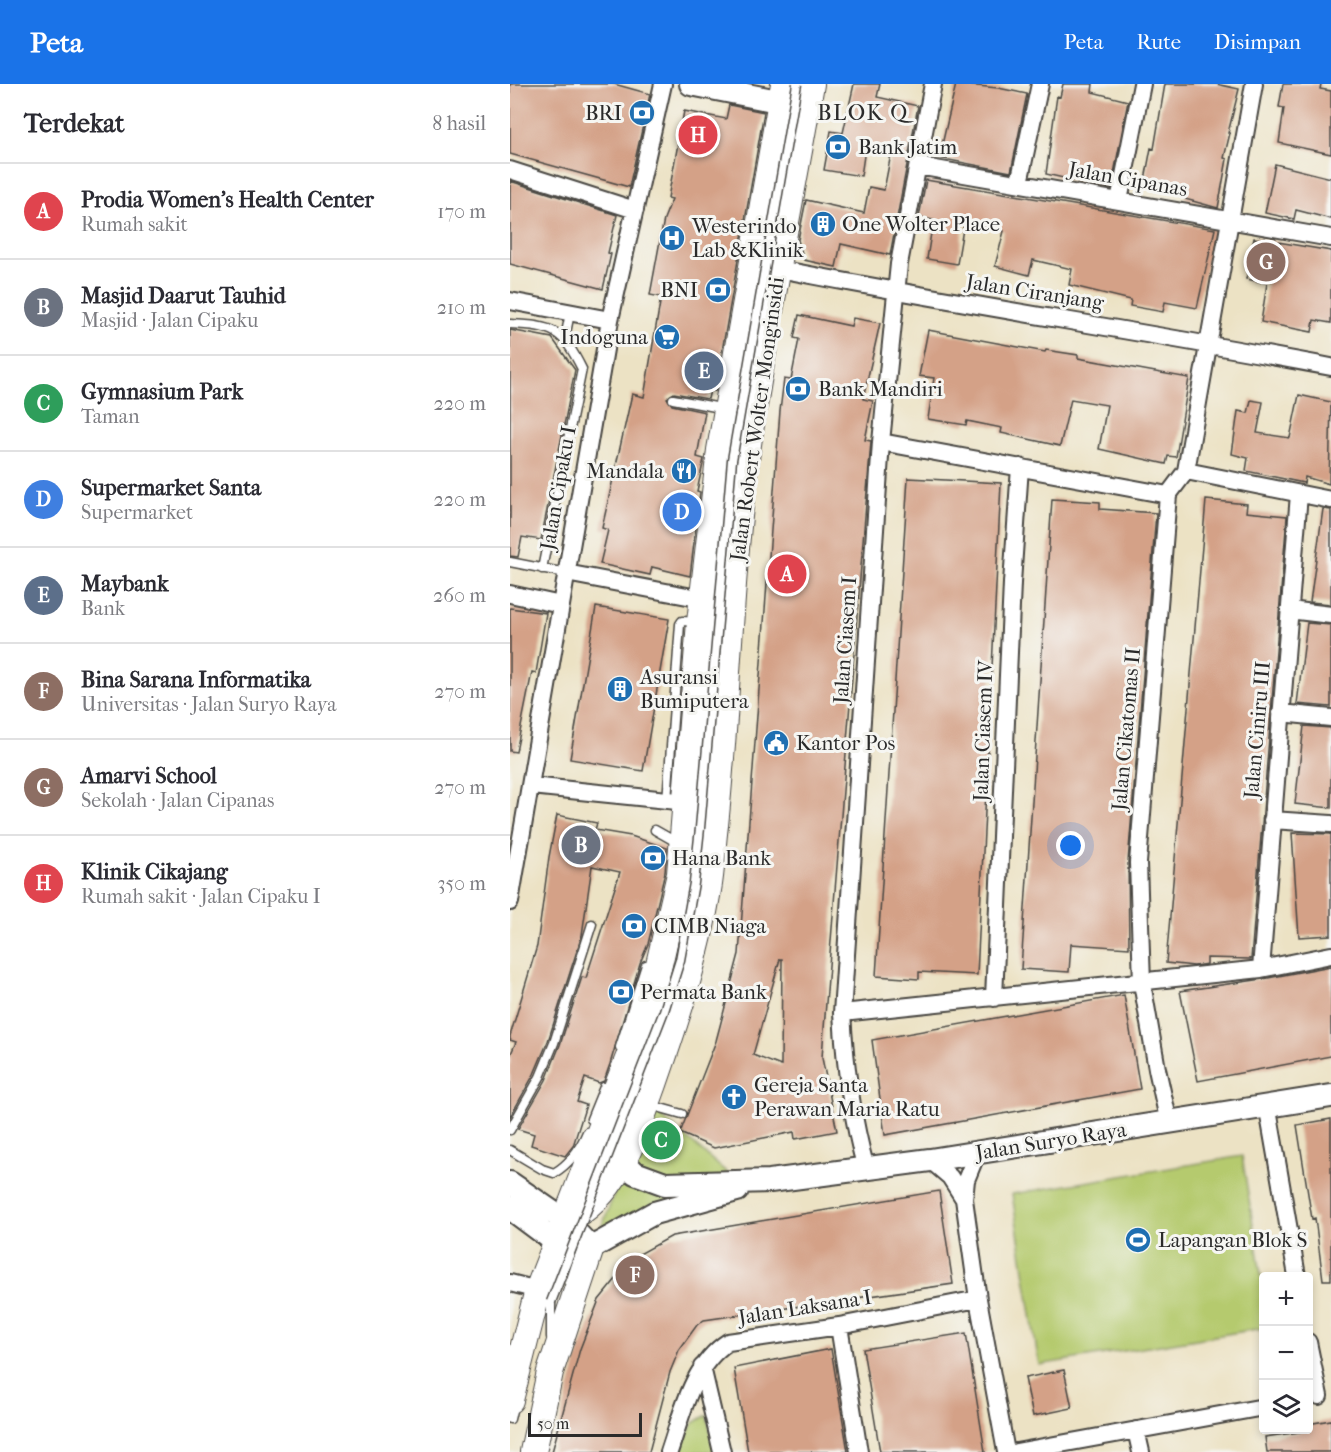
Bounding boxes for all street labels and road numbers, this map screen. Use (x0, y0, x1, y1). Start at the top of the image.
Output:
street label: Jalan Cipanas (1065, 156, 1190, 201)
street label: Jalan Ciranjang (963, 269, 1106, 315)
street label: Jalan Robert Wolter Monginsidi (725, 275, 789, 565)
street label: Jalan Cipaku I (535, 424, 581, 554)
street label: Jalan Ciasem I (828, 576, 861, 706)
street label: Jalan Cikatomas II (1107, 646, 1145, 814)
street label: Jalan Ciasem IV (968, 659, 998, 804)
street label: Jalan Ciniru III (1239, 660, 1275, 802)
street label: Jalan Suryo Raya (972, 1117, 1128, 1165)
street label: Jalan Laksana I (735, 1285, 873, 1330)

